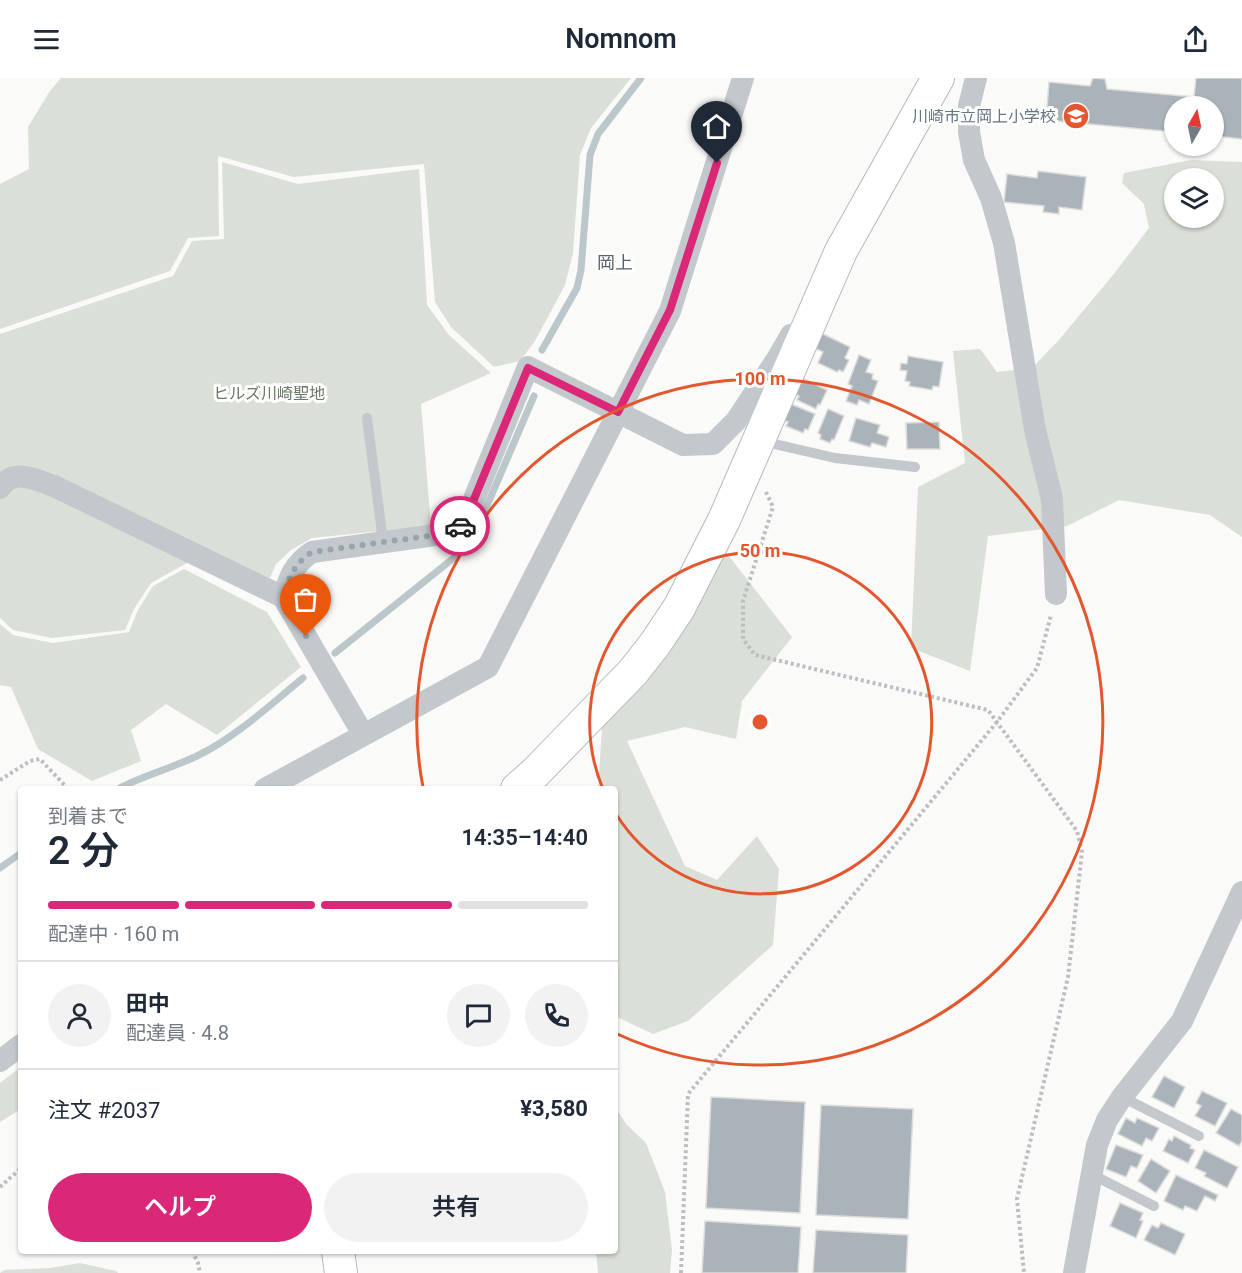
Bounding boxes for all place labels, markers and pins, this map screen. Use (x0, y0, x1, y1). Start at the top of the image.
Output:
pin (691, 101, 742, 163)
school or university icon: 川崎市立岡上小学校 (1061, 101, 1091, 131)
place label: 川崎市立岡上小学校 (912, 107, 1056, 126)
pin (280, 574, 331, 636)
centre of rings (750, 712, 770, 732)

